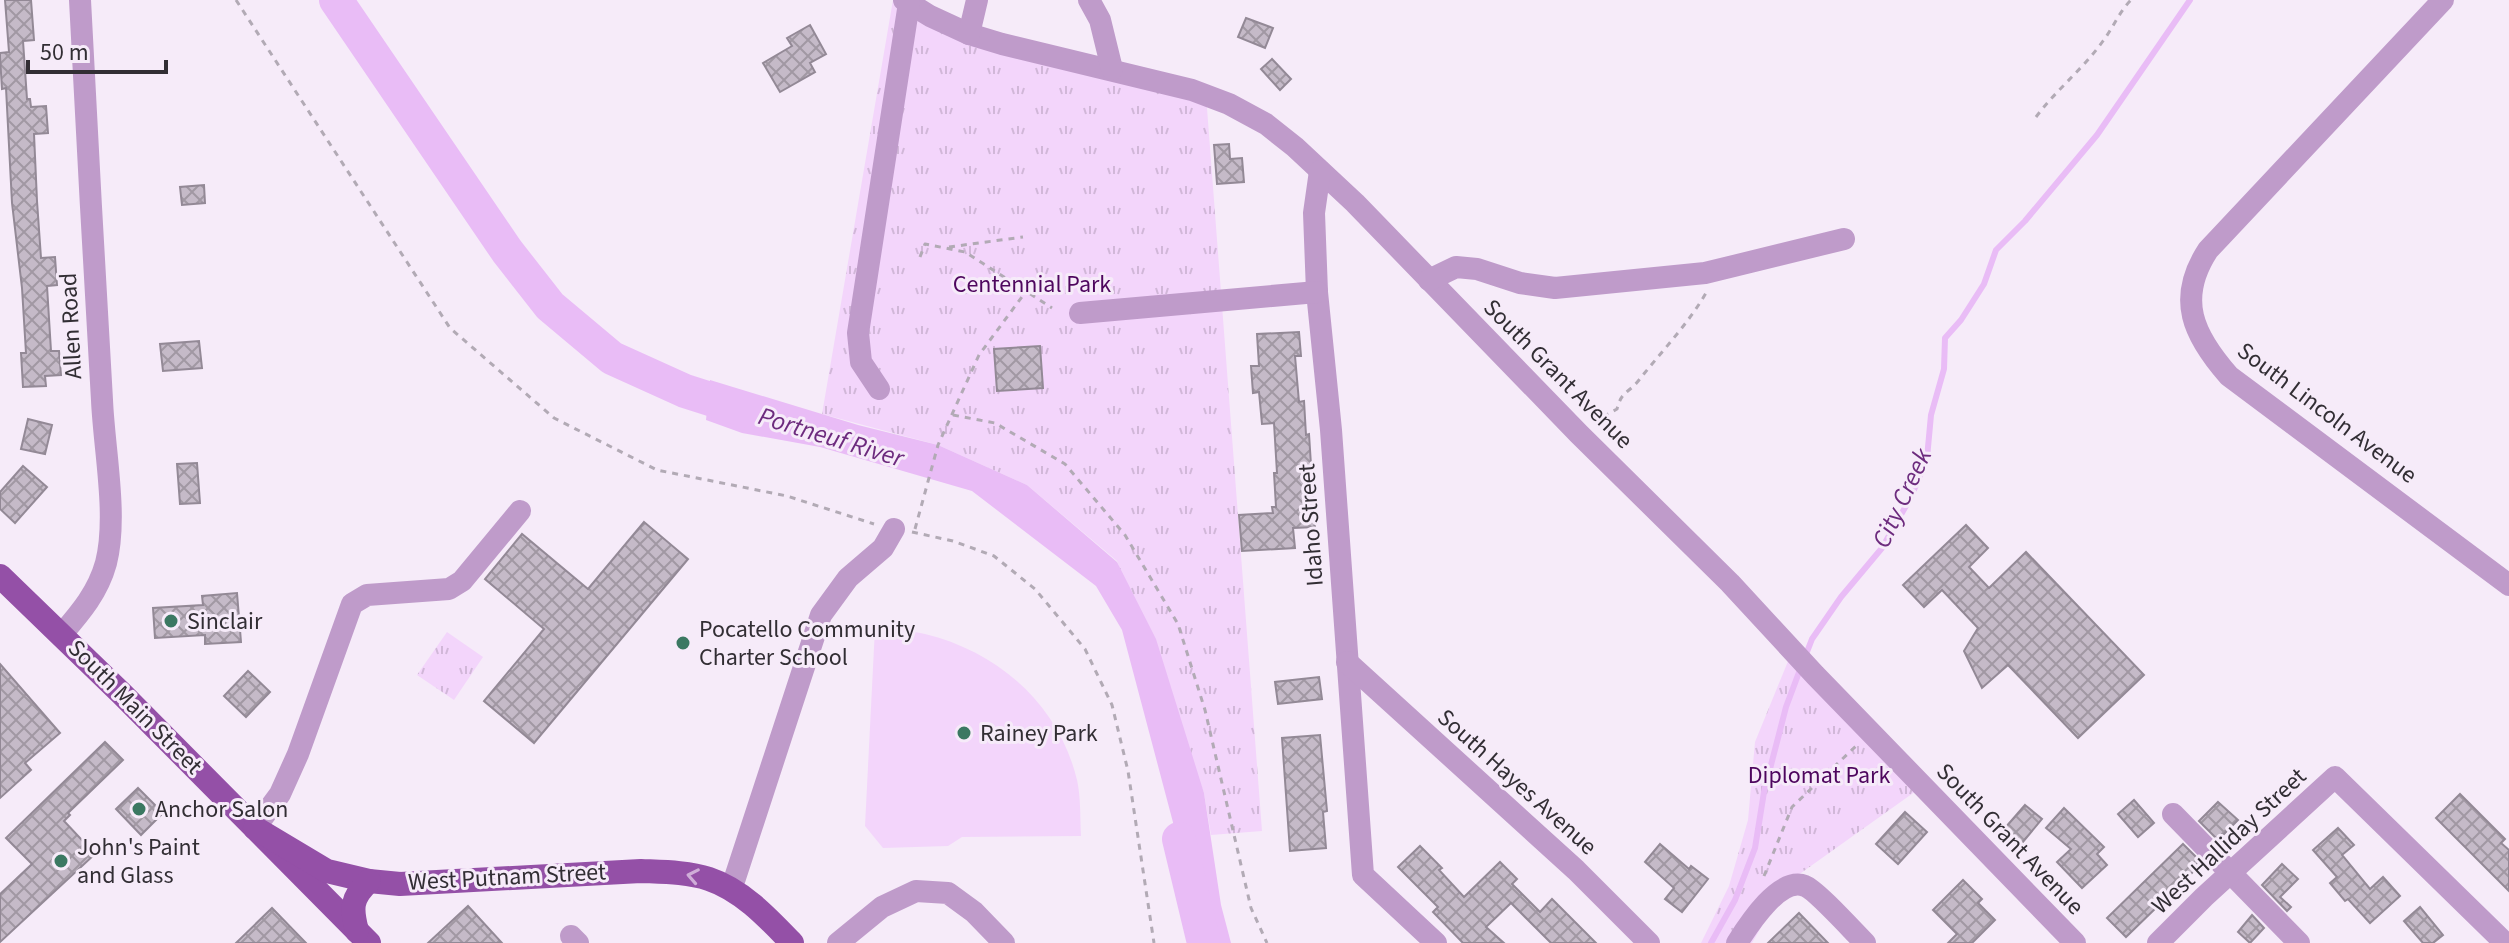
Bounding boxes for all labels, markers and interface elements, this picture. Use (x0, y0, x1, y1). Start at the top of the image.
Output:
scale bar (28, 24, 166, 74)
text: 50 m (40, 35, 89, 70)
park label: Centennial Park (953, 267, 1111, 302)
street label: Allen Road (51, 272, 91, 380)
street label: South Grant Avenue (1475, 291, 1641, 457)
street label: South Lincoln Avenue (2230, 334, 2424, 492)
water label: Portneuf River (754, 397, 909, 477)
water label: City Creek (1863, 442, 1941, 554)
street label: Idaho Street (1289, 463, 1333, 587)
place label: Sinclair (187, 604, 263, 639)
marker: Sinclair (162, 612, 180, 630)
place label: Pocatello Community Charter School (699, 612, 915, 675)
street label: South Main Street (60, 632, 210, 782)
marker: Pocatello Community Charter School (674, 634, 692, 652)
street label: South Hayes Avenue (1429, 701, 1605, 863)
place label: Rainey Park (980, 716, 1098, 751)
marker: Rainey Park (955, 724, 973, 742)
street label: South Grant Avenue (1928, 755, 2092, 923)
park label: Diplomat Park (1748, 758, 1890, 793)
street label: West Halliday Street (2144, 760, 2314, 922)
place label: Anchor Salon (155, 792, 288, 827)
marker: Anchor Salon (130, 800, 148, 818)
place label: John's Paint and Glass (77, 830, 200, 893)
marker: John's Paint and Glass (52, 852, 70, 870)
street label: West Putnam Street (407, 854, 607, 900)
one-way arrow (686, 868, 700, 885)

